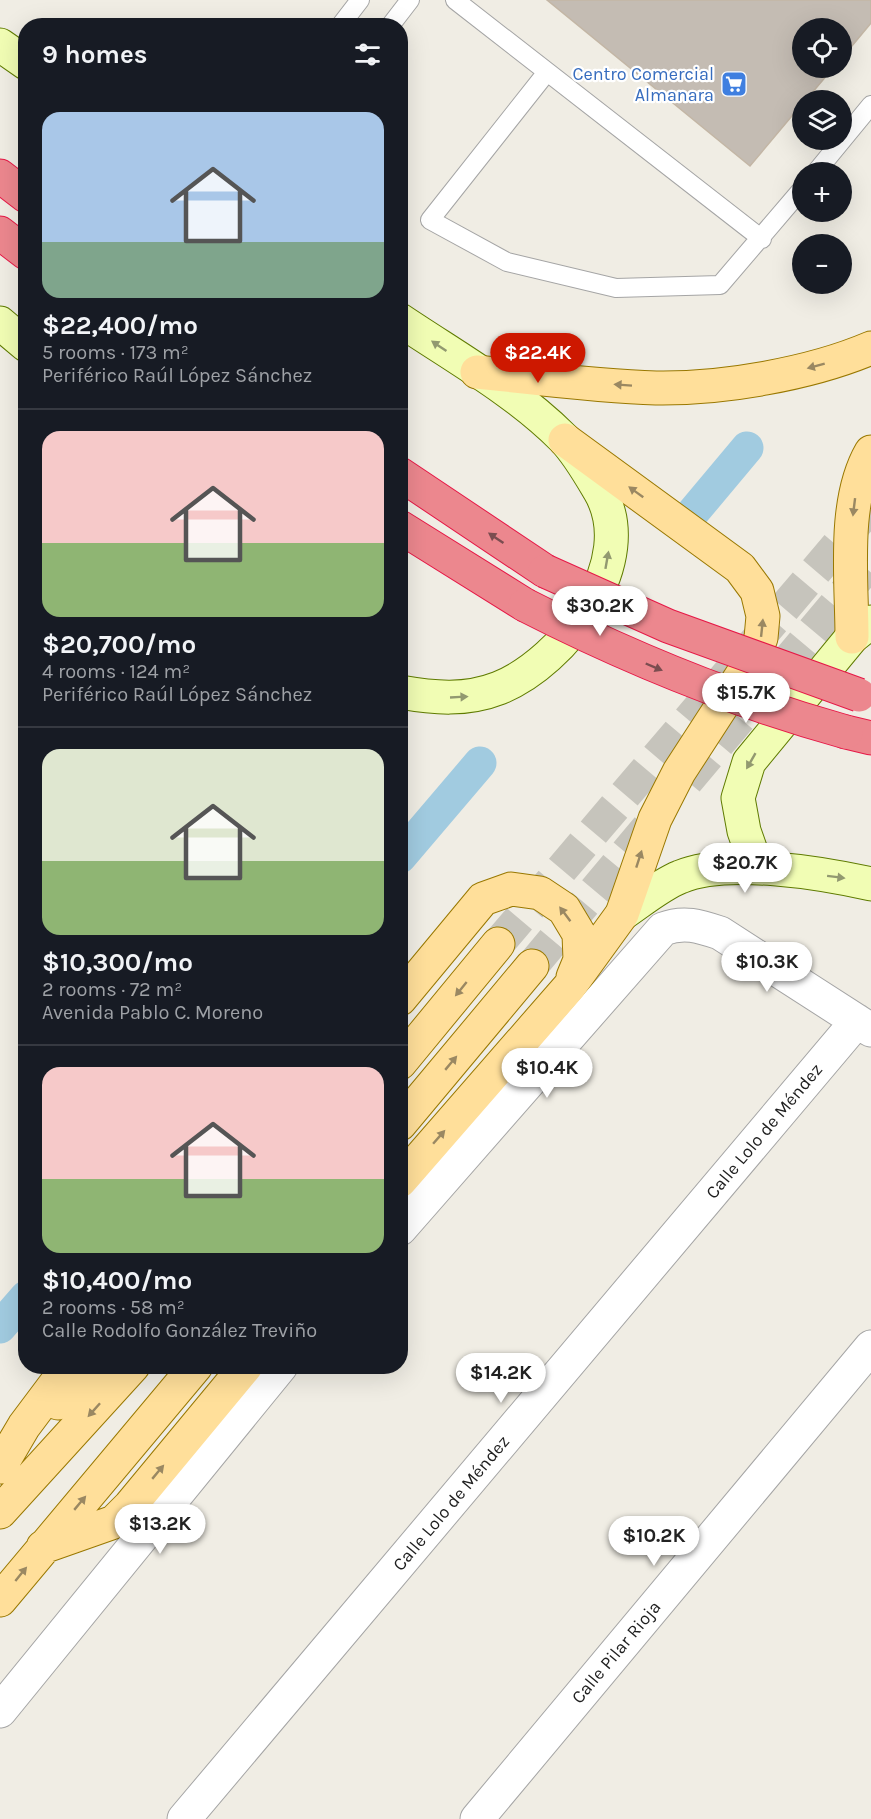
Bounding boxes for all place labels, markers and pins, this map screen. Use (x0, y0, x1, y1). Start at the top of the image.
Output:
place label: Centro Comercial Almanara (572, 63, 714, 106)
supermarket icon: Centro Comercial Almanara (719, 69, 749, 99)
pin: $22.4K (489, 333, 587, 384)
pin: $30.2K (551, 586, 649, 637)
pin: $15.7K (697, 673, 795, 724)
pin: $20.7K (696, 843, 794, 894)
pin: $10.3K (718, 942, 816, 993)
pin: $10.4K (498, 1048, 596, 1099)
pin: $14.2K (452, 1353, 550, 1404)
pin: $13.2K (111, 1504, 209, 1555)
pin: $10.2K (605, 1516, 703, 1567)

